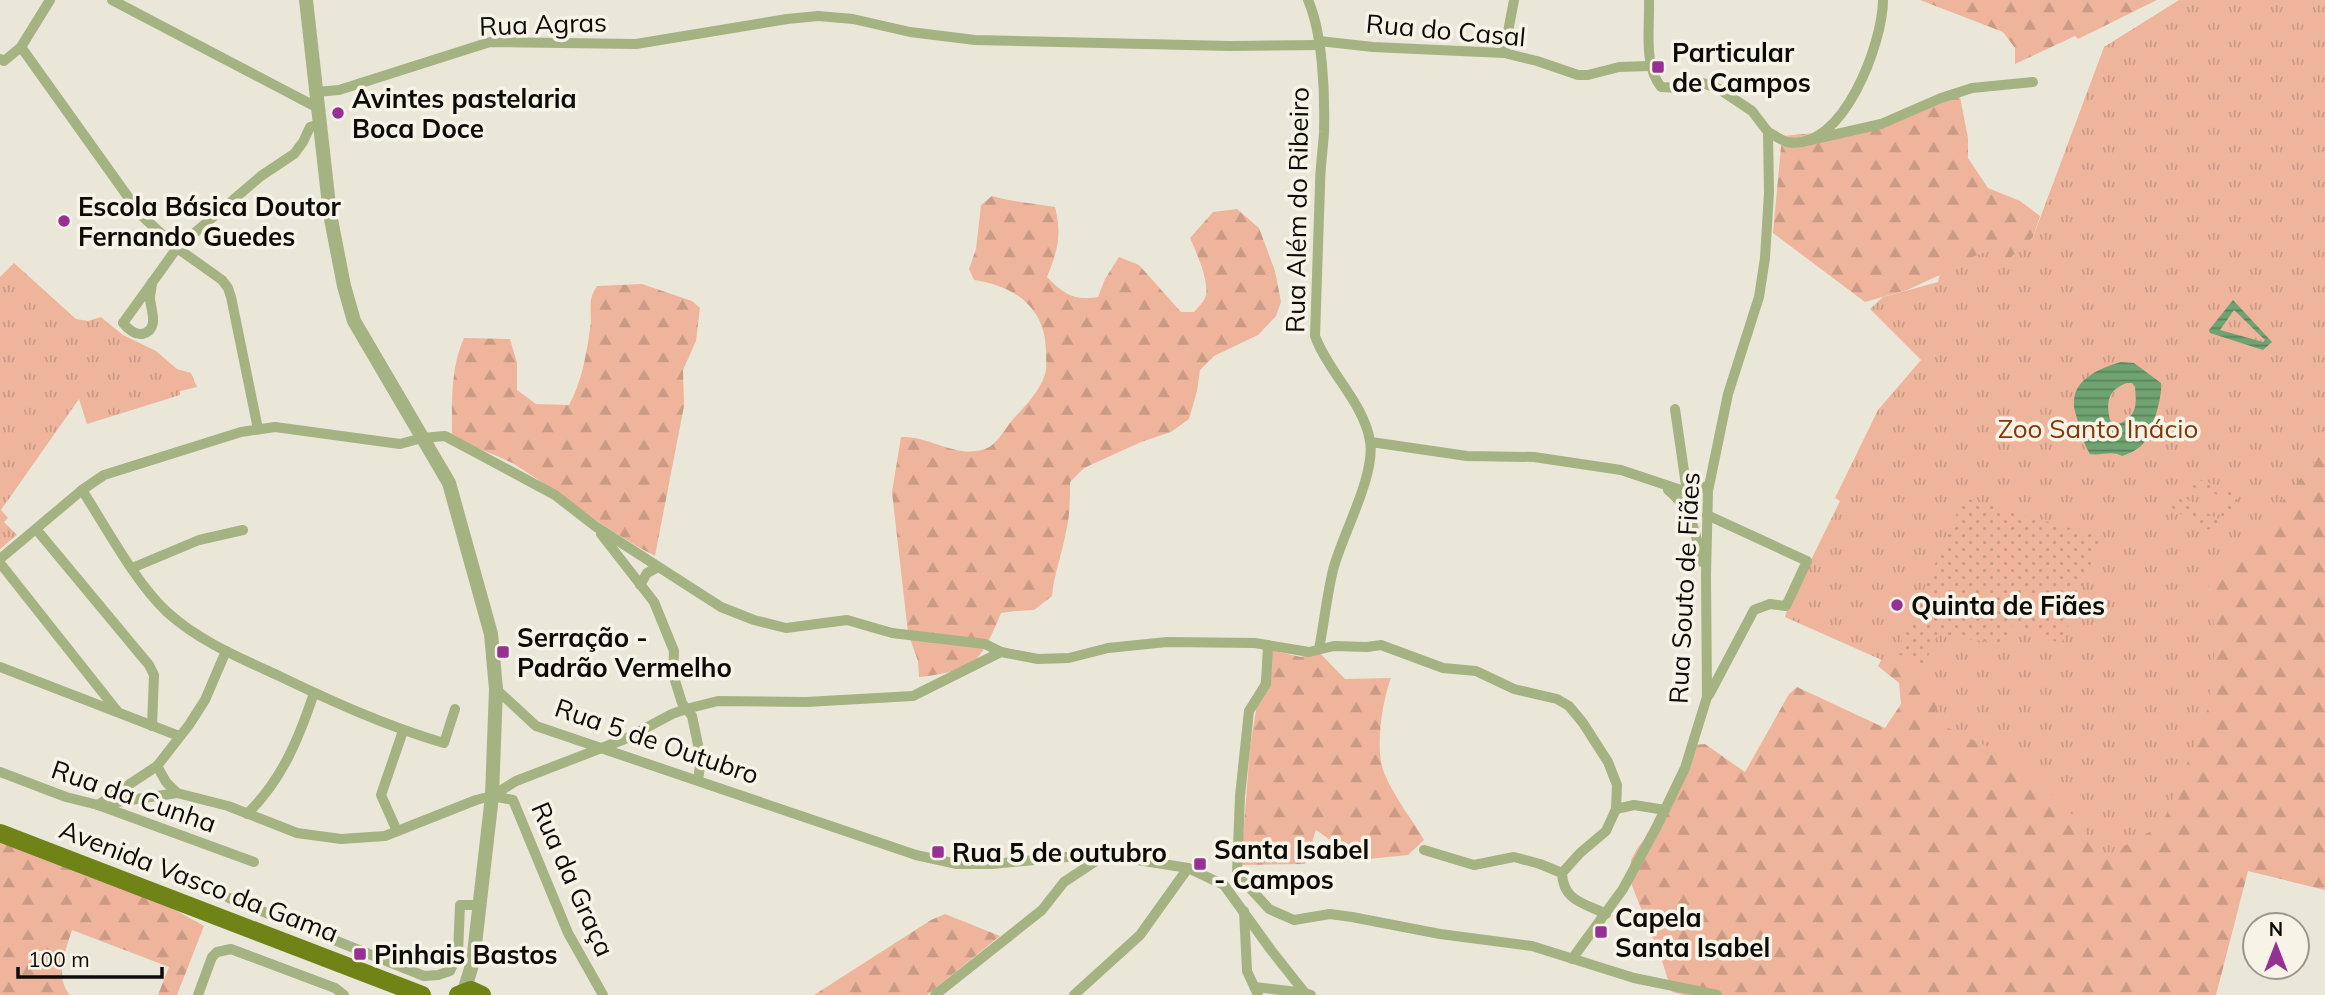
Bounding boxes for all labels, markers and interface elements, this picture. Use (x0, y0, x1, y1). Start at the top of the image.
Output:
street label: Rua Agras (479, 5, 607, 43)
street label: Rua do Casal (1365, 7, 1527, 53)
place label: Particular de Campos (1672, 36, 1811, 99)
marker: Particular de Campos (1650, 59, 1666, 75)
place label: Avintes pastelaria Boca Doce (352, 82, 577, 145)
street label: Rua Além do Ribeiro (1278, 87, 1316, 333)
marker: Avintes pastelaria Boca Doce (330, 105, 346, 121)
place label: Escola Básica Doutor Fernando Guedes (78, 190, 342, 253)
marker: Escola Básica Doutor Fernando Guedes (56, 213, 72, 229)
park label: Zoo Santo Inácio (1998, 412, 2198, 445)
street label: Rua Souto de Fiães (1661, 471, 1707, 705)
place label: Quinta de Fiães (1911, 589, 2105, 622)
marker: Quinta de Fiães (1889, 597, 1905, 613)
place label: Serração - Padrão Vermelho (517, 621, 732, 684)
marker: Serração - Padrão Vermelho (495, 644, 511, 660)
street label: Rua 5 de Outubro (551, 691, 763, 791)
street label: Rua da Cunha (47, 752, 221, 840)
street label: Rua da Graça (524, 797, 622, 961)
street label: Avenida Vasco da Gama (55, 813, 343, 949)
place label: Santa Isabel - Campos (1214, 833, 1369, 896)
place label: Rua 5 de outubro (952, 836, 1167, 869)
marker: Rua 5 de outubro (930, 844, 946, 860)
marker: Santa Isabel - Campos (1192, 856, 1208, 872)
place label: Capela Santa Isabel (1615, 901, 1770, 964)
north arrow (2241, 911, 2311, 981)
text: N (2269, 917, 2283, 941)
marker: Capela Santa Isabel (1593, 924, 1609, 940)
scale bar (18, 936, 161, 980)
place label: Pinhais Bastos (374, 938, 558, 971)
text: 100 m (28, 946, 90, 972)
marker: Pinhais Bastos (352, 946, 368, 962)

